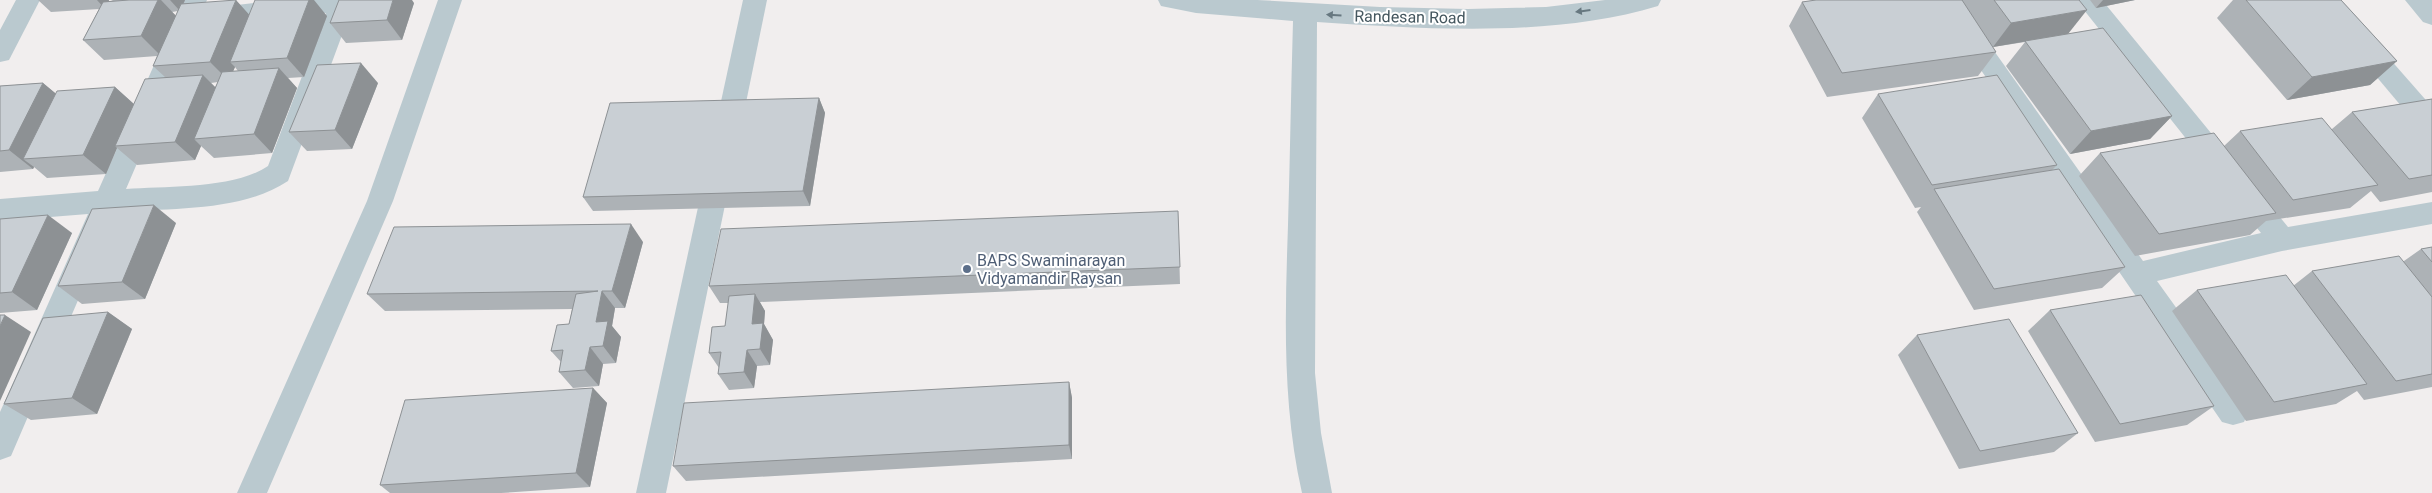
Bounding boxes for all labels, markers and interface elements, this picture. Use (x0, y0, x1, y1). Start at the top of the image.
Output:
street label: Randesan Road (1354, 7, 1466, 27)
one-way arrow (1575, 7, 1591, 15)
one-way arrow (1326, 11, 1342, 19)
place label: BAPS Swaminarayan Vidyamandir Raysan (977, 251, 1125, 288)
marker: BAPS Swaminarayan Vidyamandir Raysan (961, 263, 973, 275)

